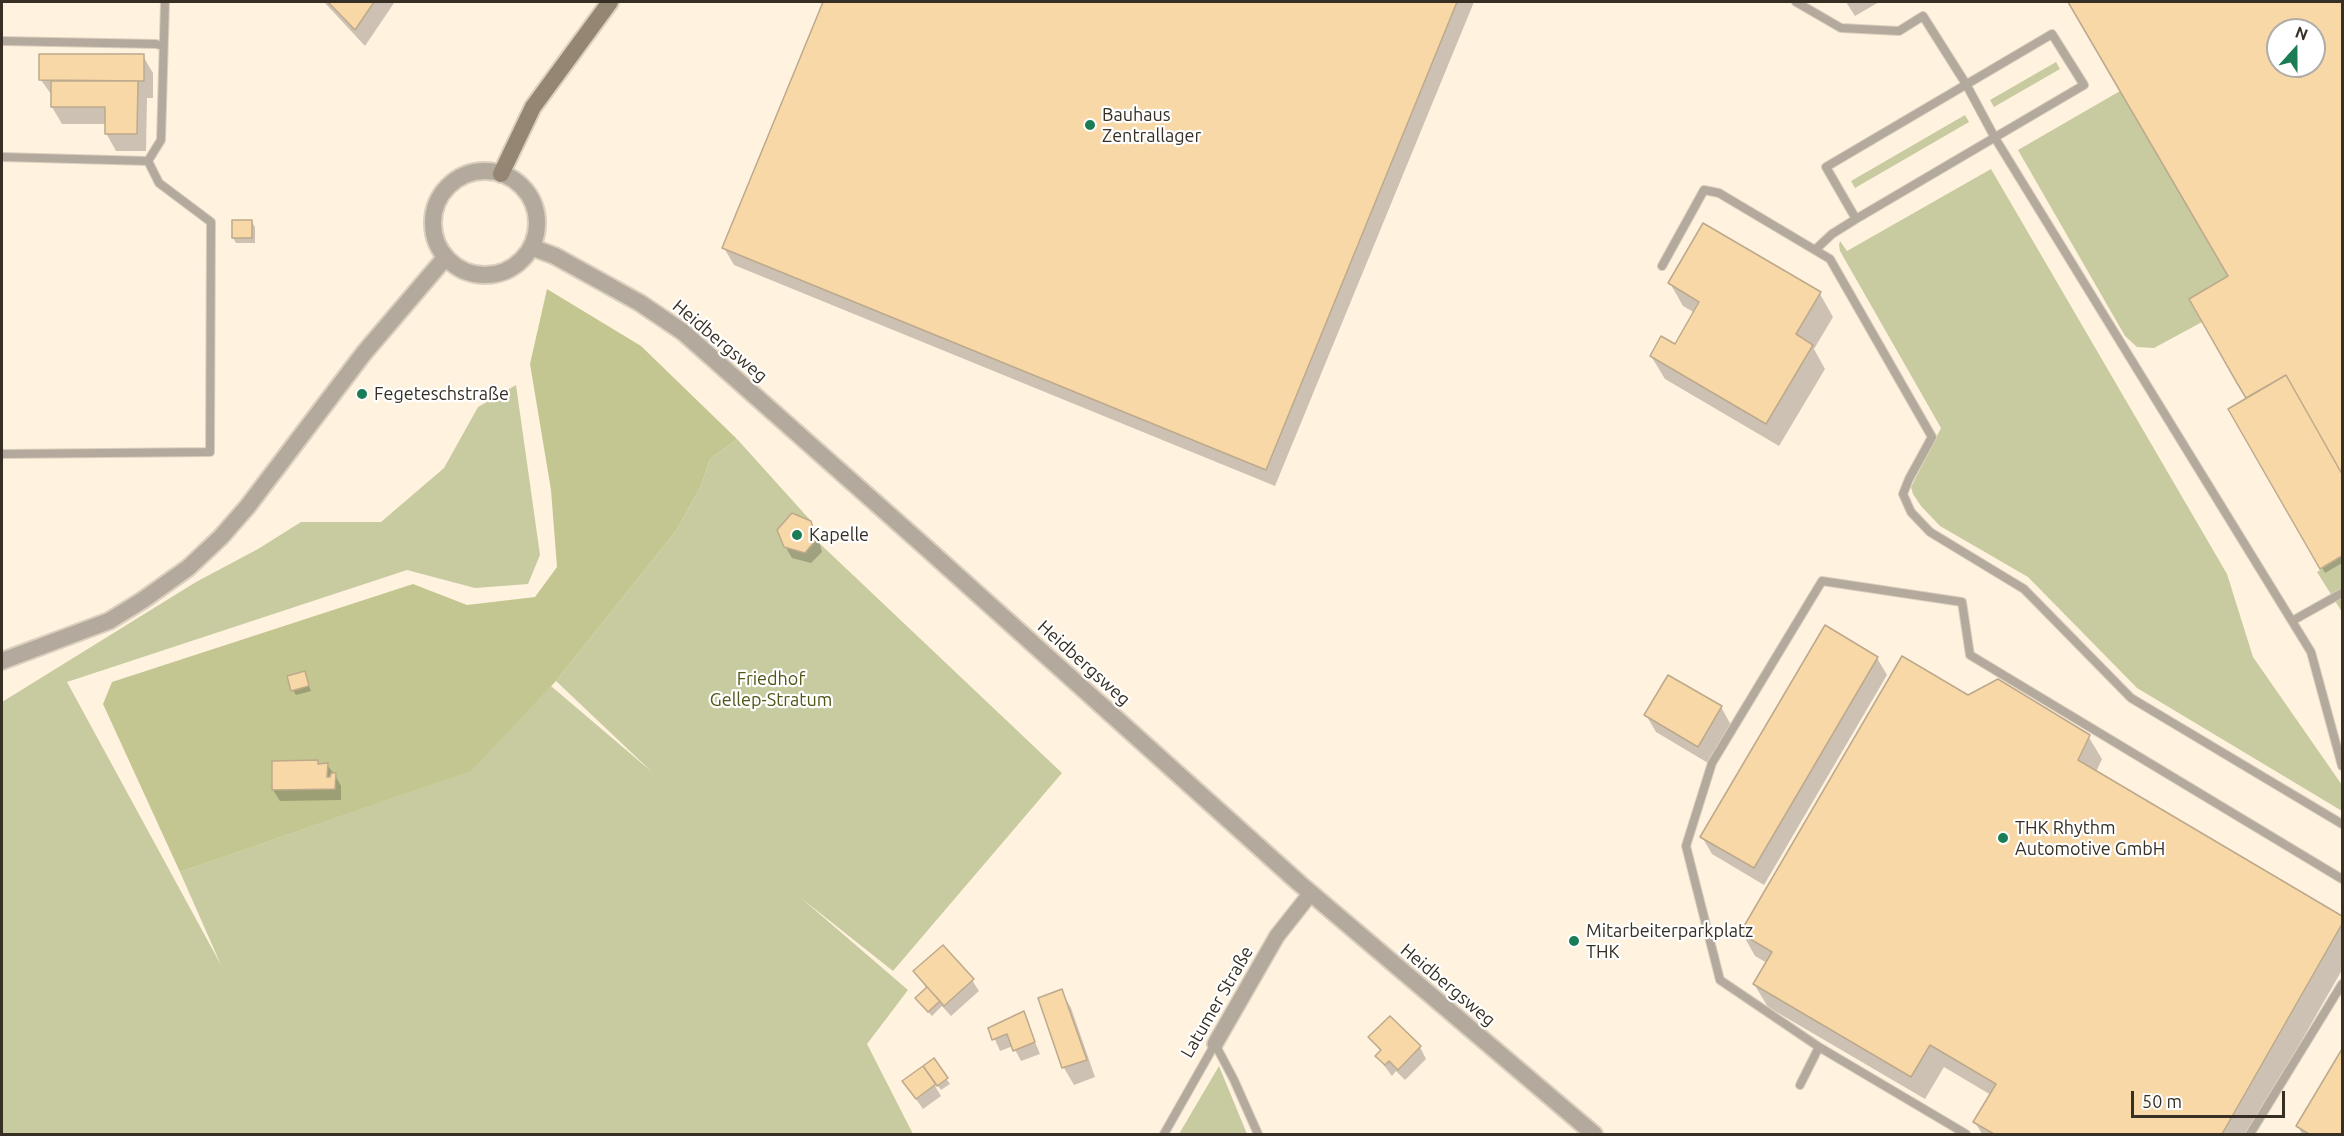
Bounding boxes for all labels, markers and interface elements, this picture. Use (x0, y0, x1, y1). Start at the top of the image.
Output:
north arrow (2266, 18, 2326, 78)
text: N (2293, 23, 2311, 44)
place label: Bauhaus Zentrallager (1102, 104, 1201, 146)
marker: Bauhaus Zentrallager (1083, 118, 1097, 132)
street label: Heidbergsweg (668, 295, 772, 387)
place label: Fegeteschstraße (374, 383, 509, 405)
marker: Fegeteschstraße (355, 387, 369, 401)
place label: Kapelle (809, 524, 869, 546)
marker: Kapelle (790, 528, 804, 542)
street label: Heidbergsweg (1033, 616, 1135, 710)
park label: Friedhof Gellep-Stratum (710, 668, 832, 710)
place label: THK Rhythm Automotive GmbH (2015, 817, 2165, 860)
marker: THK Rhythm Automotive GmbH (1996, 831, 2010, 845)
place label: Mitarbeiterparkplatz THK (1586, 920, 1753, 962)
marker: Mitarbeiterparkplatz THK (1567, 934, 1581, 948)
street label: Heidbergsweg (1396, 939, 1500, 1031)
street label: Latumer Straße (1176, 942, 1258, 1062)
scale bar (2134, 1079, 2288, 1117)
text: 50 m (2142, 1091, 2182, 1111)

